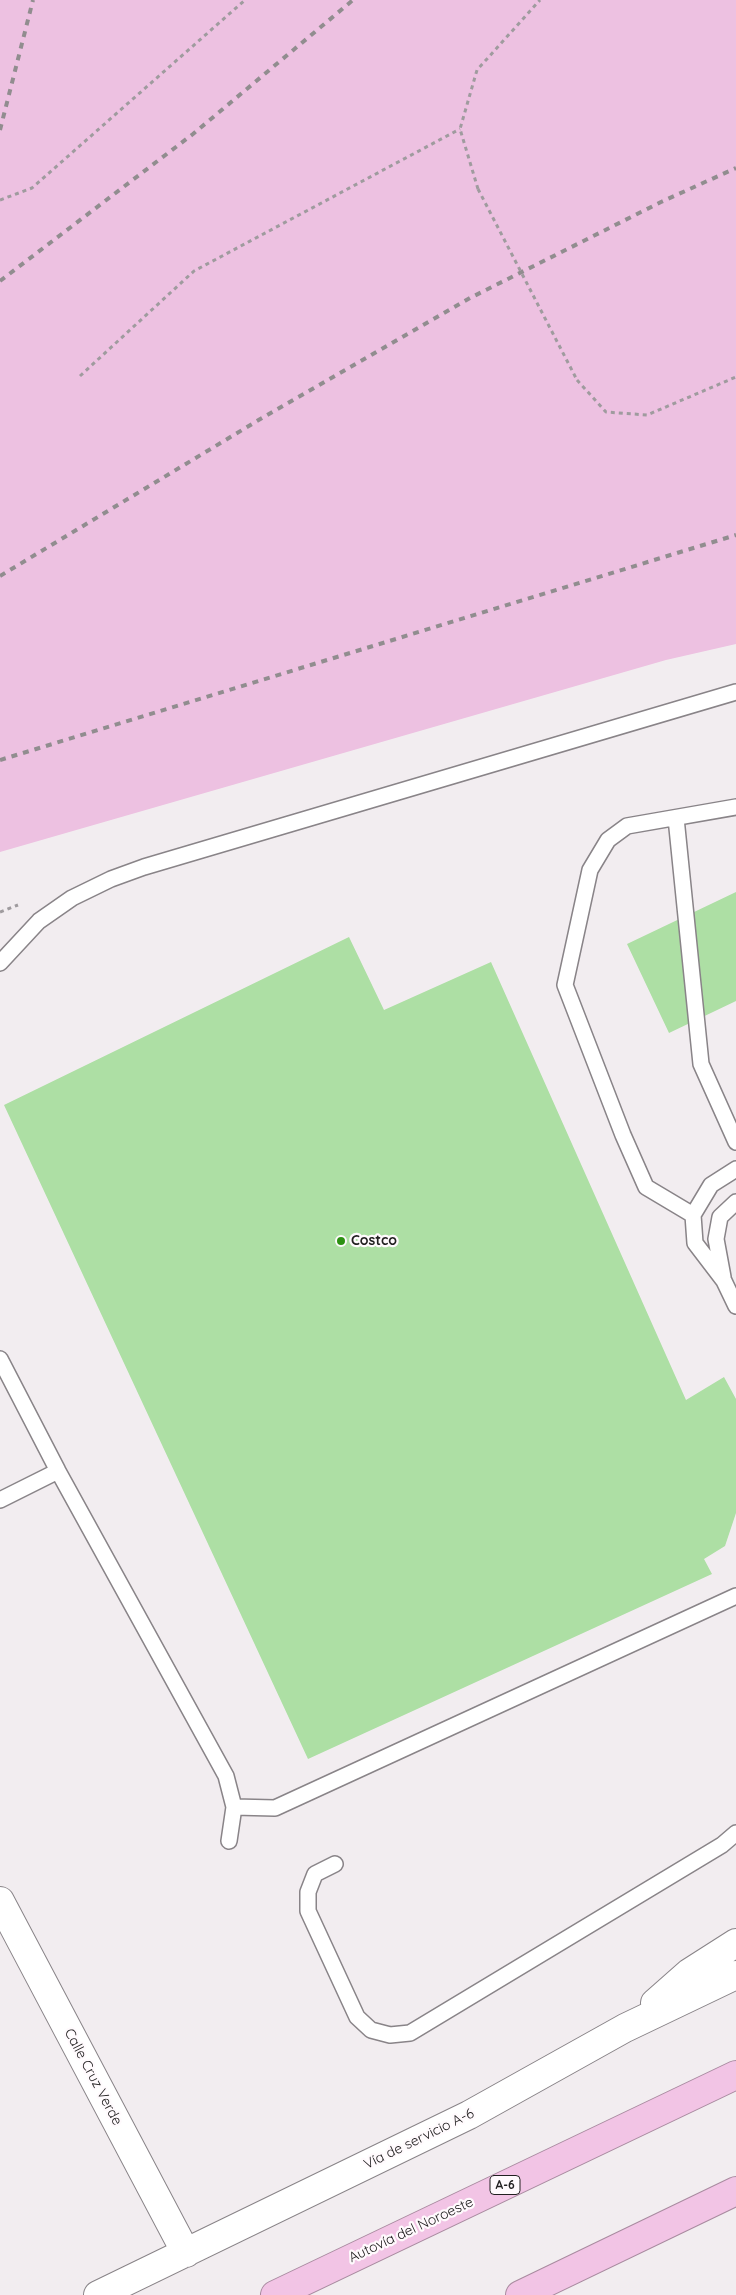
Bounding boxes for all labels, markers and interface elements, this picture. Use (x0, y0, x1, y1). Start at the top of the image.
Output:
place label: Costco (351, 1233, 397, 1249)
marker: Costco (335, 1235, 347, 1247)
street label: Calle Cruz Verde (60, 2026, 126, 2128)
street label: Vía de servicio A-6 (361, 2105, 477, 2173)
road number: A-6 (490, 2176, 520, 2194)
street label: Autovía del Noroeste (346, 2194, 476, 2266)

